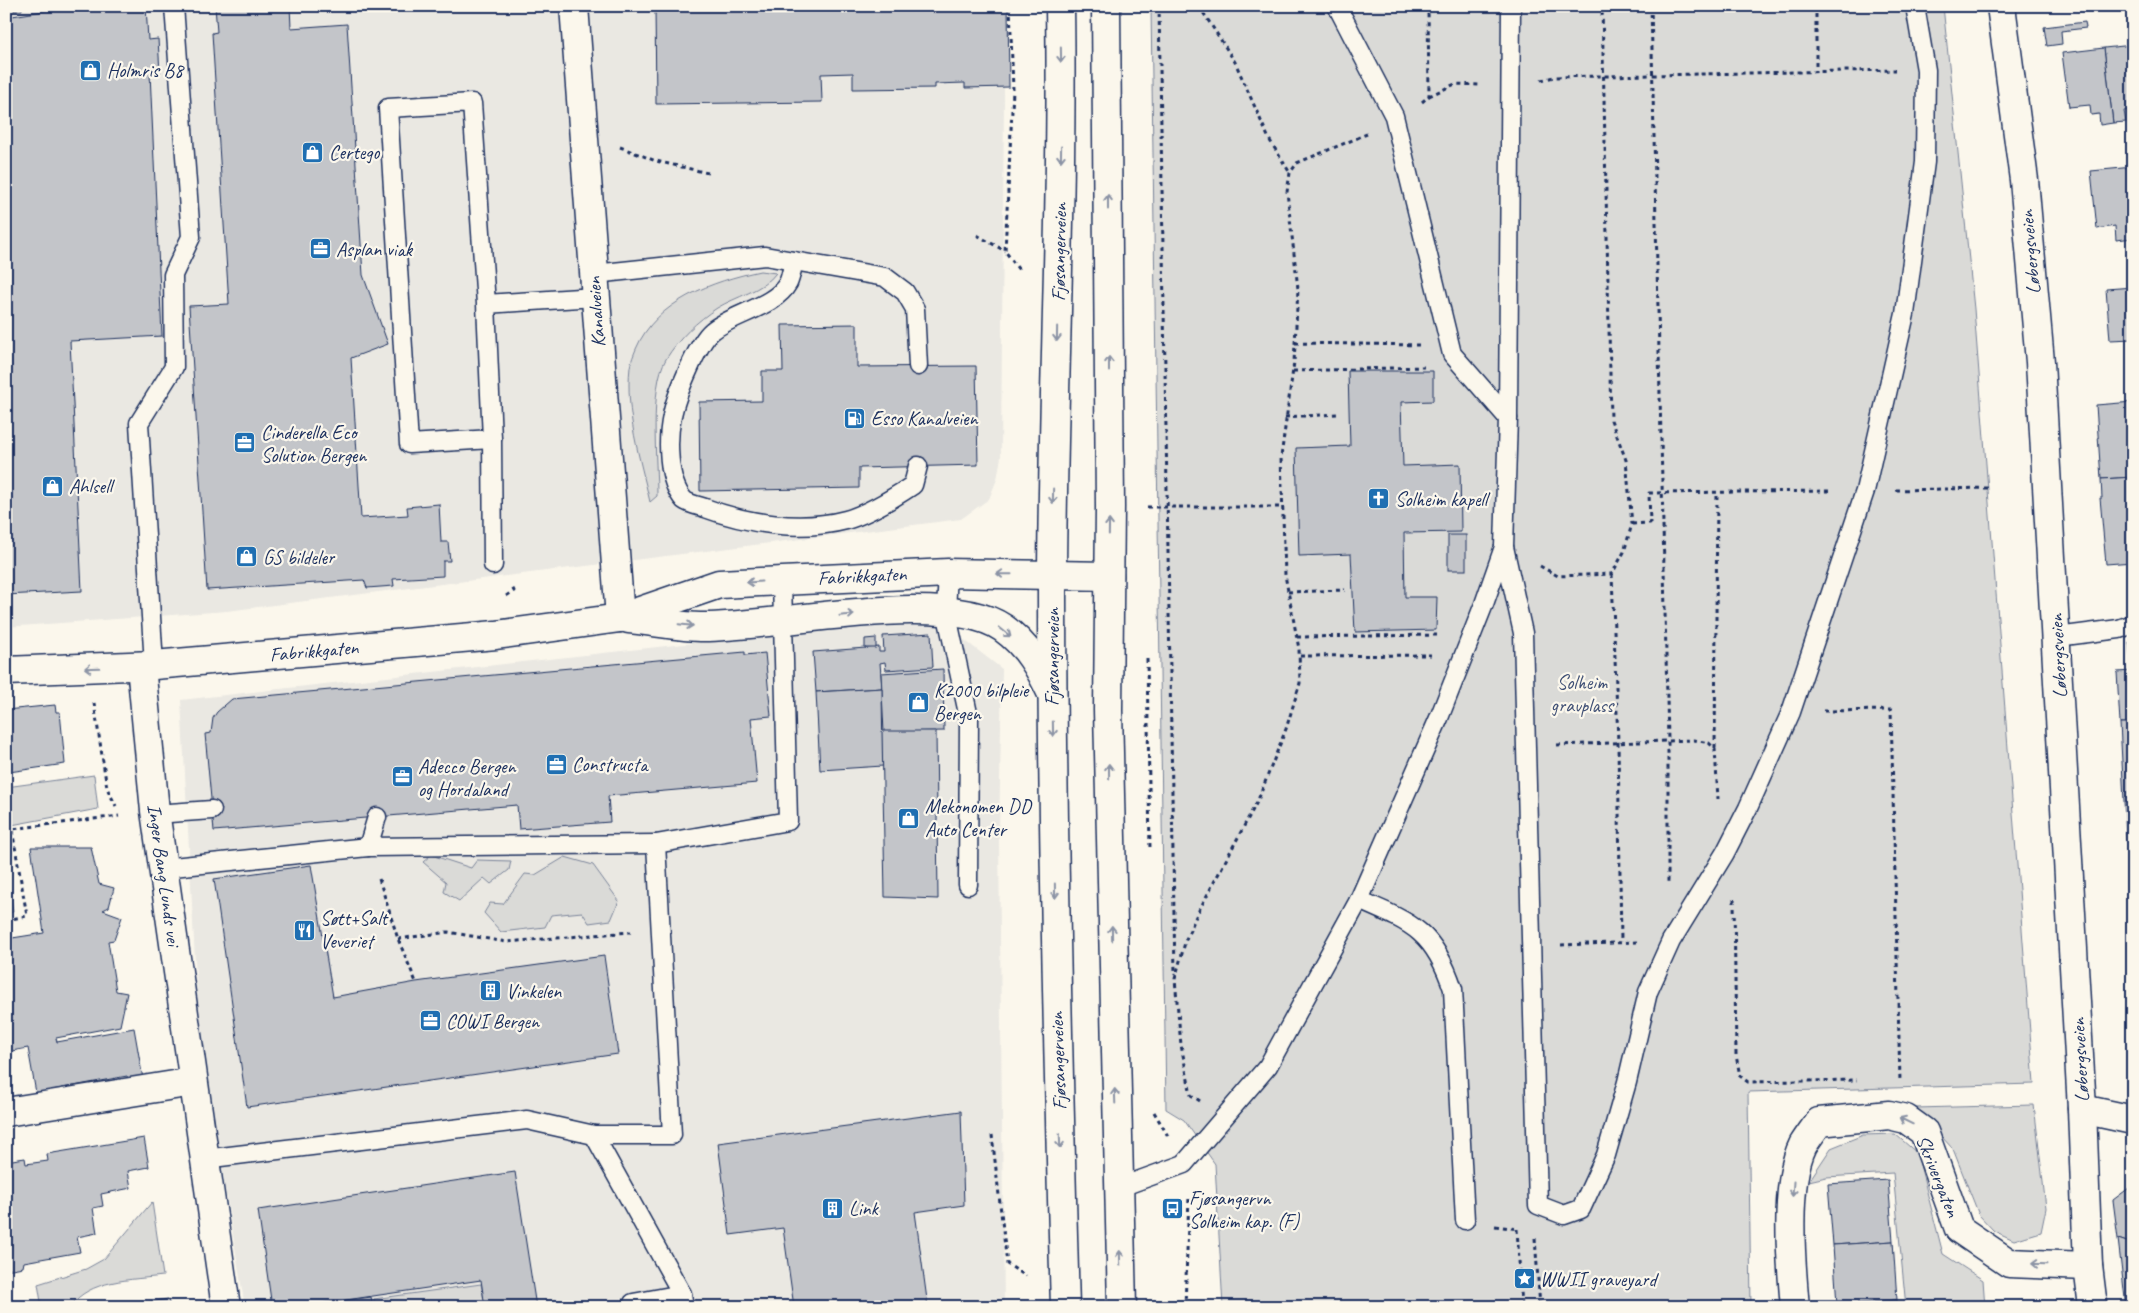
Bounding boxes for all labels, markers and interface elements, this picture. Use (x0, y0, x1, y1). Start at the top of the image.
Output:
one-way arrow (1056, 46, 1066, 63)
shop icon: Holmris B8 (79, 58, 103, 82)
place label: Holmris B8 (107, 58, 185, 83)
shop icon: Certego (301, 140, 325, 164)
place label: Certego (329, 140, 380, 165)
one-way arrow (1056, 146, 1066, 162)
one-way arrow (1103, 194, 1113, 210)
street label: Fjøsangerveien (1046, 202, 1072, 301)
street label: Løbergsveien (2014, 208, 2046, 295)
office icon: Asplan viak (308, 237, 332, 261)
place label: Asplan viak (336, 237, 414, 262)
street label: Kanalveien (581, 275, 611, 348)
one-way arrow (1052, 326, 1062, 342)
one-way arrow (1104, 357, 1114, 373)
fuel station icon: Esso Kanalveien (843, 406, 867, 430)
place label: Esso Kanalveien (871, 406, 978, 431)
place label: Cinderella Eco Solution Bergen (261, 420, 367, 468)
office icon: Cinderella Eco Solution Bergen (233, 431, 257, 455)
shop icon: Ahlsell (41, 474, 65, 498)
place label: Ahlsell (69, 474, 116, 499)
church icon: Solheim kapell (1367, 487, 1391, 511)
place label: Solheim kapell (1395, 487, 1491, 512)
one-way arrow (1048, 488, 1058, 504)
one-way arrow (1105, 519, 1114, 535)
shop icon: GS bildeler (235, 545, 259, 569)
place label: GS bildeler (263, 545, 336, 570)
street label: Fabrikkgaten (817, 561, 908, 591)
one-way arrow (996, 569, 1012, 579)
one-way arrow (746, 578, 762, 587)
street label: Fjøsangerveien (1040, 607, 1065, 706)
one-way arrow (839, 610, 855, 619)
street label: Løbergsveien (2043, 612, 2073, 699)
one-way arrow (677, 620, 693, 630)
one-way arrow (999, 626, 1012, 637)
street label: Fabrikkgaten (269, 635, 360, 667)
one-way arrow (85, 663, 101, 672)
park label: Solheim gravplass (1551, 670, 1615, 718)
place label: K2000 bilpleie Bergen (934, 678, 1030, 726)
shop icon: K2000 bilpleie Bergen (906, 690, 930, 714)
one-way arrow (1048, 720, 1058, 737)
office icon: Constructa (544, 752, 568, 776)
place label: Constructa (572, 752, 649, 777)
place label: Adecco Bergen og Hordaland (418, 754, 516, 802)
one-way arrow (1104, 763, 1114, 779)
office icon: Adecco Bergen og Hordaland (390, 765, 414, 789)
place label: Mekonomen DD Auto Center (925, 794, 1032, 842)
street label: Inger Bang Lunds vei (142, 802, 187, 950)
shop icon: Mekonomen DD Auto Center (897, 806, 921, 830)
one-way arrow (1050, 883, 1060, 899)
place label: Søtt+Salt Veveriet (320, 906, 390, 954)
restaurant icon: Søtt+Salt Veveriet (292, 918, 316, 942)
one-way arrow (1107, 925, 1116, 941)
building icon: Vinkelen (478, 979, 502, 1003)
place label: Vinkelen (506, 979, 562, 1004)
office icon: COWI Bergen (418, 1009, 442, 1033)
place label: COWI Bergen (446, 1009, 540, 1034)
street label: Fjøsangerveien (1044, 1011, 1072, 1110)
street label: Løbergsveien (2065, 1016, 2095, 1103)
one-way arrow (1111, 1088, 1120, 1104)
one-way arrow (1899, 1116, 1914, 1126)
street label: Skrivergaten (1910, 1131, 1966, 1221)
one-way arrow (1056, 1133, 1065, 1149)
one-way arrow (1788, 1181, 1797, 1197)
place label: Fjøsangervn Solheim kap. (F) (1189, 1186, 1300, 1234)
building icon: Link (821, 1196, 845, 1220)
place label: Link (849, 1196, 879, 1221)
bus stop icon: Fjøsangervn Solheim kap. (F) (1161, 1197, 1185, 1221)
one-way arrow (1115, 1250, 1125, 1266)
one-way arrow (2031, 1259, 2048, 1269)
place icon: WWII graveyard (1512, 1267, 1536, 1291)
place label: WWII graveyard (1540, 1267, 1659, 1292)

